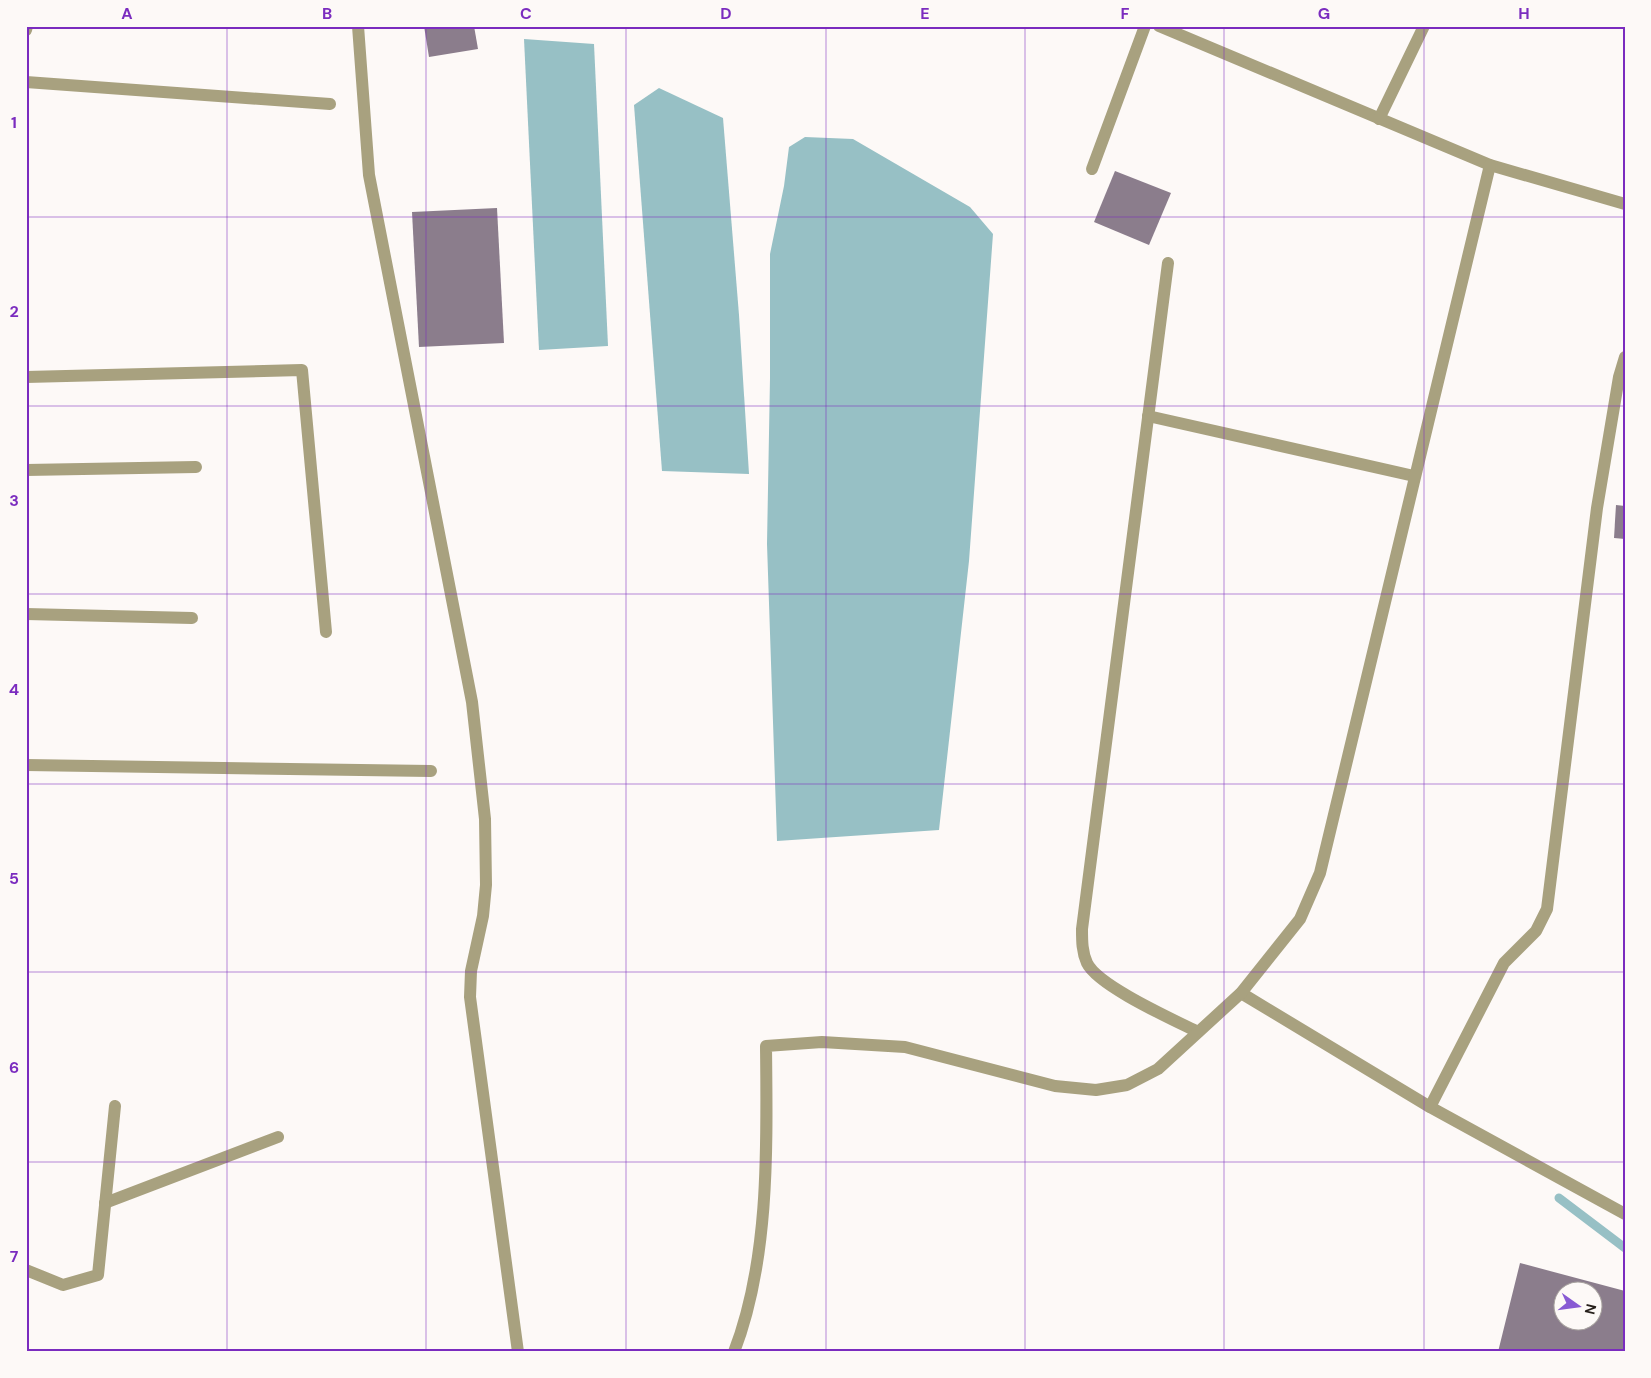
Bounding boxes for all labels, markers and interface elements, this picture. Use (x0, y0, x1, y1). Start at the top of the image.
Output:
text: A (121, 3, 133, 24)
text: B (322, 3, 332, 24)
text: C (520, 3, 532, 24)
text: D (720, 3, 732, 24)
text: E (920, 3, 930, 24)
text: F (1121, 3, 1130, 24)
text: G (1318, 3, 1330, 24)
text: H (1518, 3, 1530, 24)
text: 1 (11, 112, 17, 133)
text: 2 (9, 301, 19, 322)
text: 3 (9, 490, 19, 511)
text: 4 (9, 679, 19, 700)
text: 5 (9, 868, 19, 889)
text: 6 (9, 1057, 19, 1078)
text: 7 (10, 1246, 19, 1267)
north arrow (1554, 1280, 1604, 1330)
text: N (1581, 1302, 1601, 1316)

